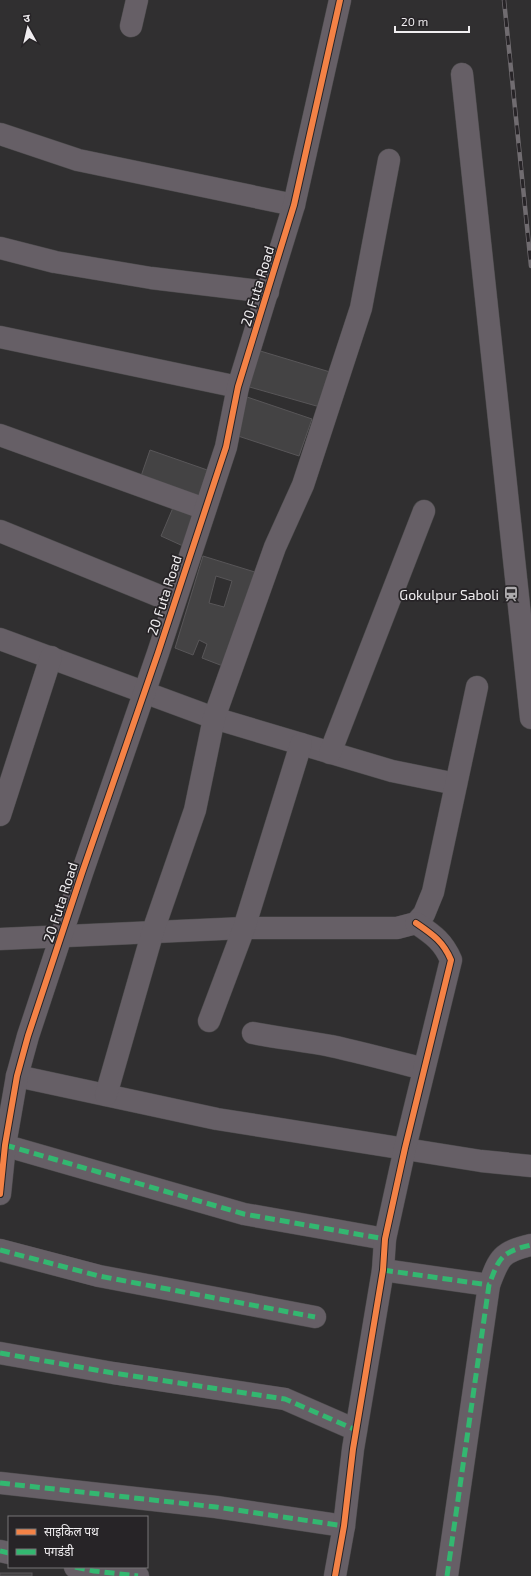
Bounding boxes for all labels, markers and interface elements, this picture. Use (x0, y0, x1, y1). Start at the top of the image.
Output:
north arrow (8, 8, 48, 48)
scale bar (395, 8, 469, 34)
text: उ (22, 11, 31, 24)
text: 20 m (401, 14, 428, 28)
street label: 20 Futa Road (237, 244, 277, 328)
street label: 20 Futa Road (143, 553, 185, 637)
station icon: Gokulpur Saboli (502, 585, 520, 603)
place label: Gokulpur Saboli (399, 586, 499, 603)
street label: 20 Futa Road (39, 860, 81, 944)
legend (8, 1516, 148, 1568)
text: साइकिल पथ (44, 1524, 99, 1539)
text: पगडंडी (44, 1544, 74, 1558)

